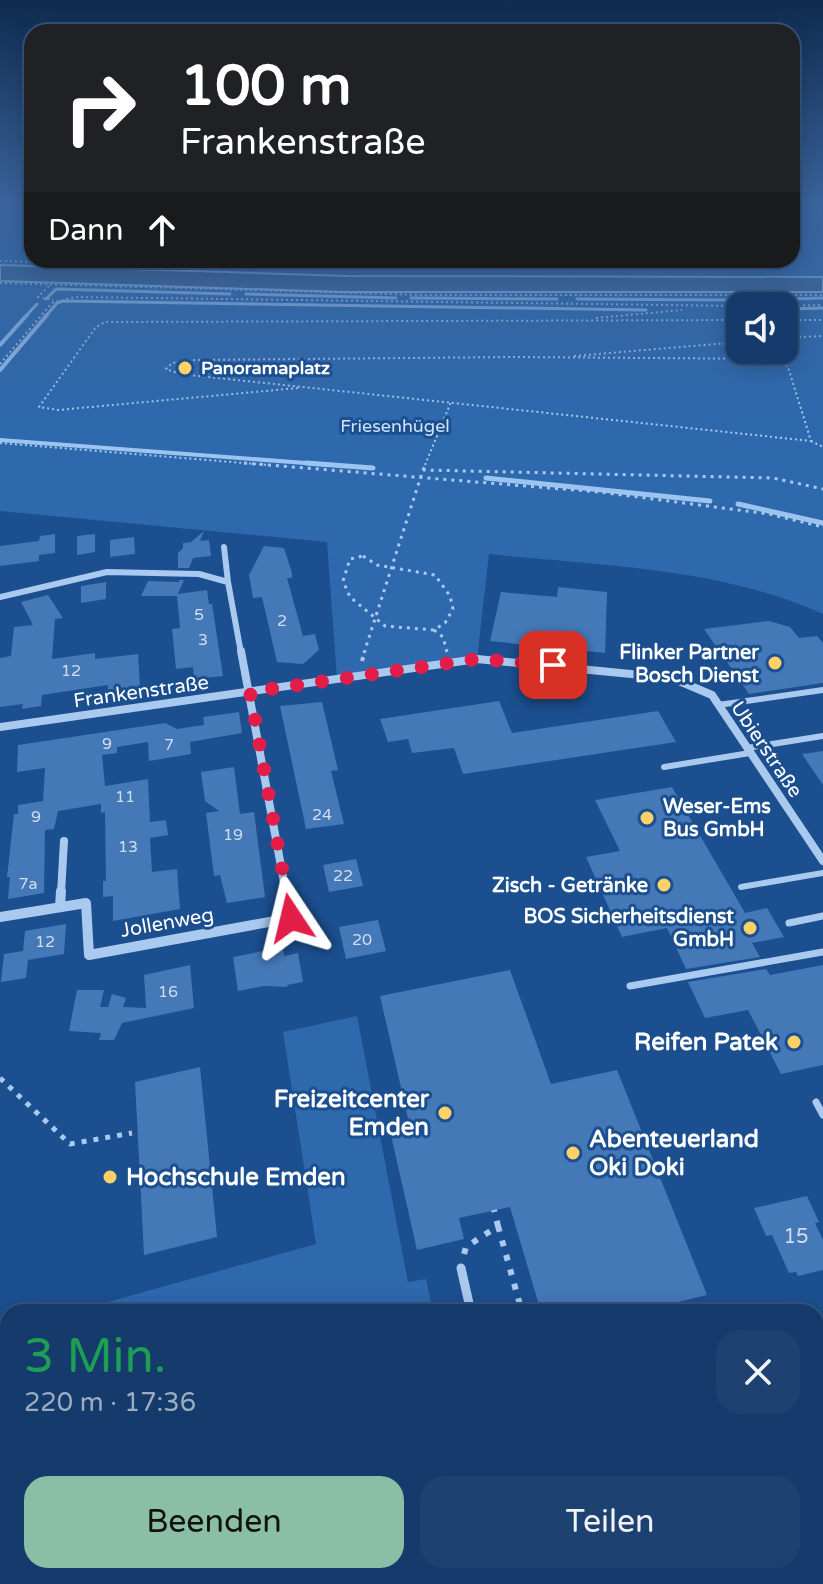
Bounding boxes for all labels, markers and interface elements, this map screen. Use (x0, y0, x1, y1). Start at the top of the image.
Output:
text: 100 m (180, 53, 351, 120)
icon: right (48, 56, 152, 160)
text: Frankenstraße (180, 121, 426, 164)
icon: ahead (140, 208, 184, 252)
text: Dann (48, 212, 124, 249)
map controls (726, 292, 798, 364)
button: sound (726, 292, 798, 364)
place label: Panoramaplatz (201, 357, 330, 379)
marker: Panoramaplatz (176, 359, 194, 377)
park label: Friesenhügel (340, 415, 450, 437)
house number: 5 (194, 605, 204, 625)
house number: 2 (277, 611, 287, 631)
house number: 3 (198, 630, 208, 650)
pin (519, 631, 587, 699)
place label: Flinker Partner Bosch Dienst (619, 641, 759, 688)
icon: arrive (531, 643, 575, 687)
marker: Flinker Partner Bosch Dienst (766, 654, 784, 672)
house number: 12 (61, 661, 81, 681)
street label: Frankenstraße (72, 671, 210, 713)
street label: Ubierstraße (725, 697, 807, 802)
house number: 9 (102, 734, 112, 754)
house number: 7 (164, 735, 174, 755)
house number: 11 (115, 787, 135, 807)
place label: Weser-Ems Bus GmbH (663, 795, 771, 842)
house number: 24 (312, 805, 332, 825)
house number: 9 (31, 807, 41, 827)
marker: Weser-Ems Bus GmbH (638, 809, 656, 827)
house number: 19 (223, 825, 243, 845)
house number: 13 (118, 837, 138, 857)
house number: 22 (333, 866, 353, 886)
house number: 7a (18, 874, 38, 894)
place label: Zisch - Getränke (492, 874, 648, 898)
position arrow (249, 876, 333, 960)
marker: Zisch - Getränke (655, 876, 673, 894)
street label: Jollenweg (119, 903, 216, 943)
place label: BOS Sicherheitsdienst GmbH (523, 905, 734, 952)
marker: BOS Sicherheitsdienst GmbH (741, 919, 759, 937)
house number: 20 (352, 930, 372, 950)
house number: 12 (35, 932, 55, 952)
house number: 16 (158, 982, 178, 1002)
place label: Reifen Patek (634, 1028, 778, 1057)
marker: Reifen Patek (785, 1033, 803, 1051)
place label: Freizeitcenter Emden (274, 1085, 430, 1142)
marker: Freizeitcenter Emden (436, 1104, 454, 1122)
place label: Abenteuerland Oki Doki (589, 1125, 759, 1182)
marker: Abenteuerland Oki Doki (564, 1144, 582, 1162)
place label: Hochschule Emden (126, 1163, 346, 1192)
marker: Hochschule Emden (101, 1168, 119, 1186)
house number: 15 (783, 1225, 809, 1249)
text: 3 Min. (24, 1328, 166, 1386)
button: close (716, 1330, 800, 1414)
text: 220 m · 17:36 (24, 1387, 196, 1418)
button: Beenden (24, 1476, 404, 1568)
button: Teilen (420, 1476, 800, 1568)

